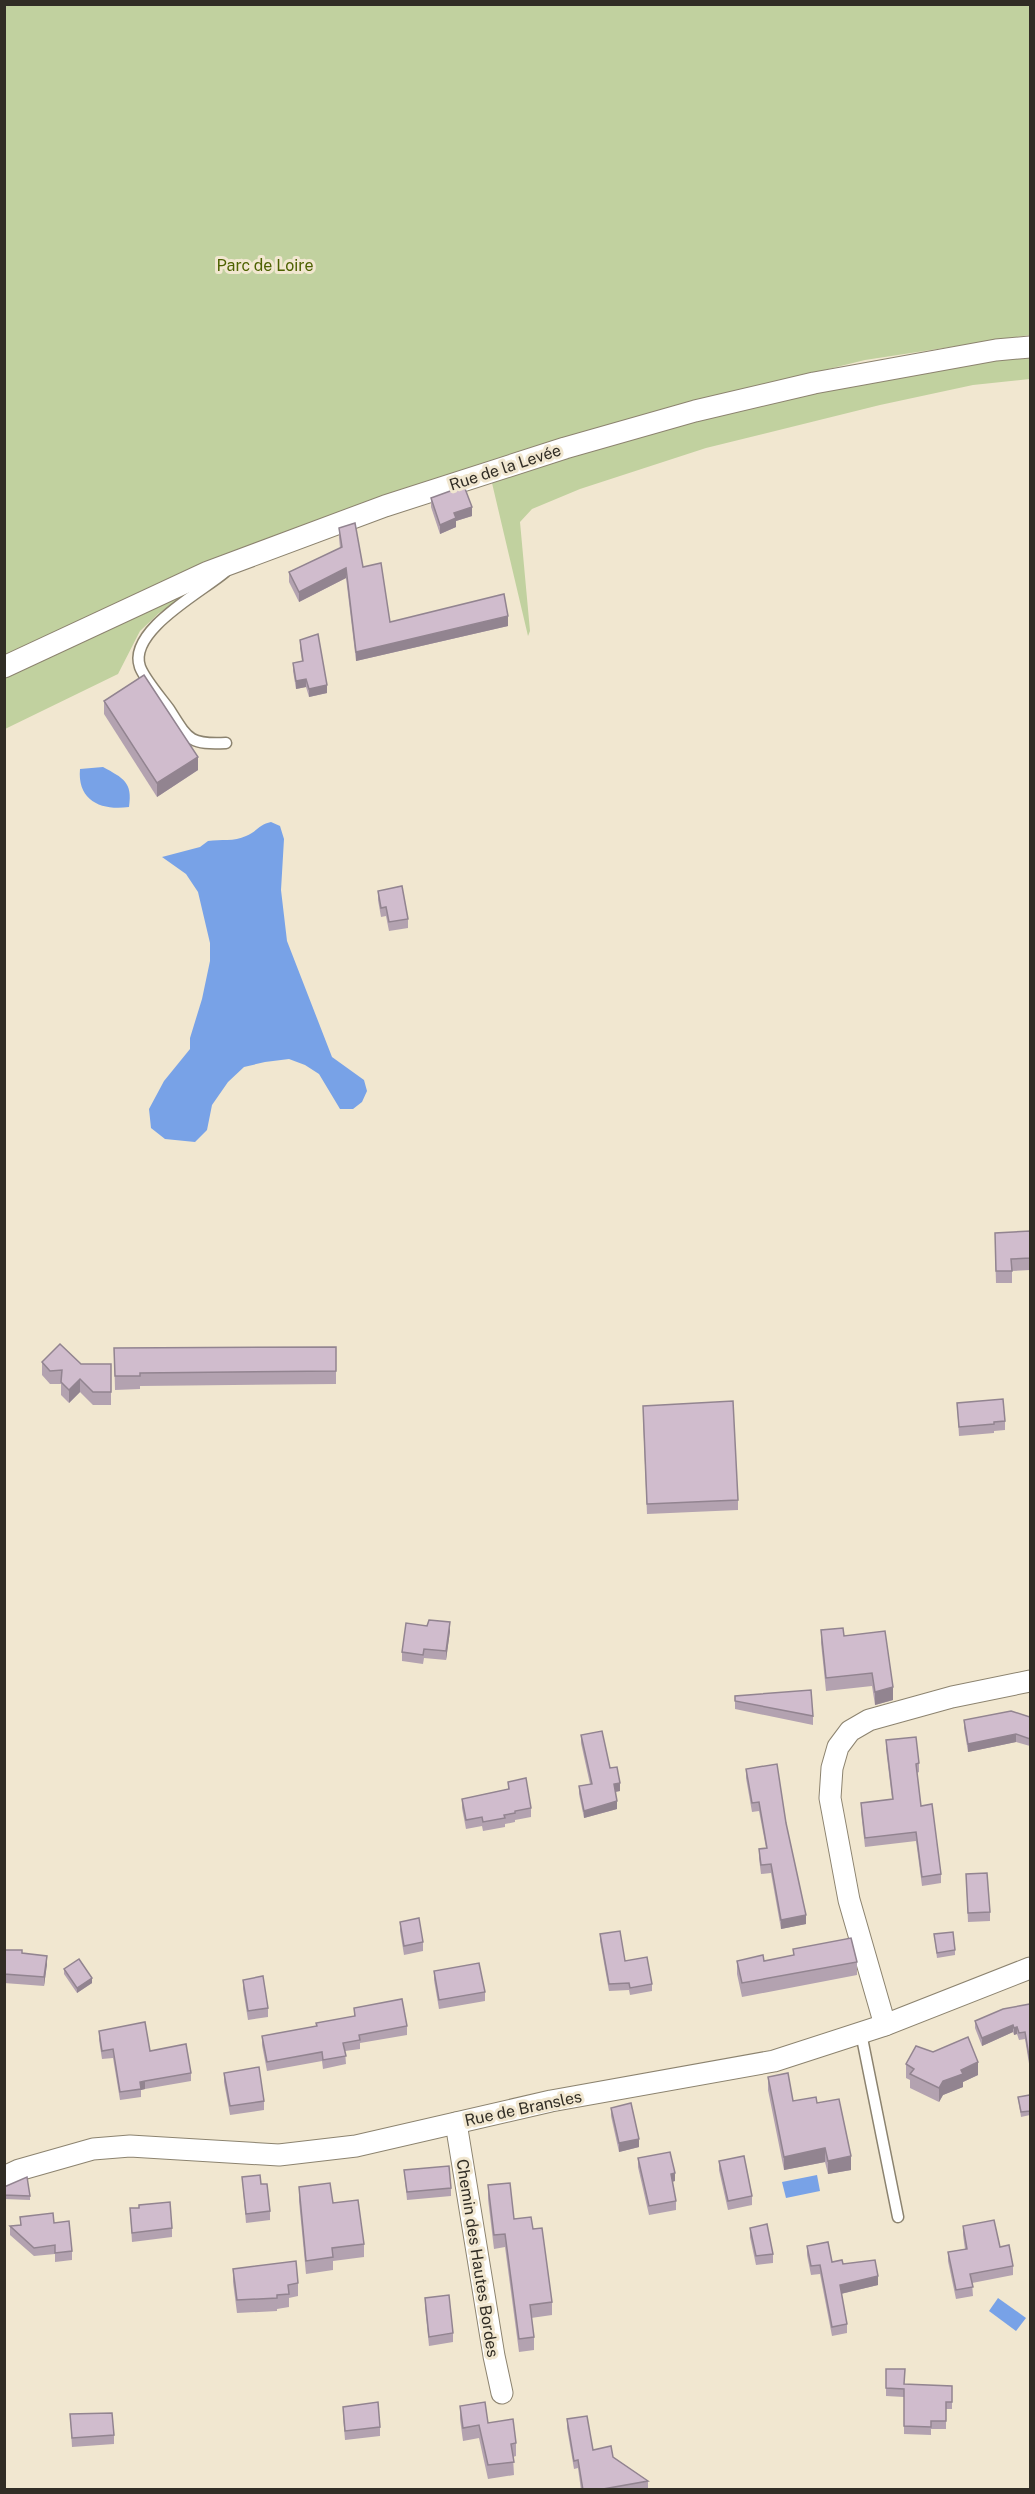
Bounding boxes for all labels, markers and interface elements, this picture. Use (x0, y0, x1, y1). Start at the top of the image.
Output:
park label: Parc de Loire (217, 256, 313, 275)
street label: Rue de la Levée (447, 440, 563, 494)
street label: Rue de Bransles (463, 2087, 583, 2130)
street label: Chemin des Hautes Bordes (452, 2158, 503, 2359)

